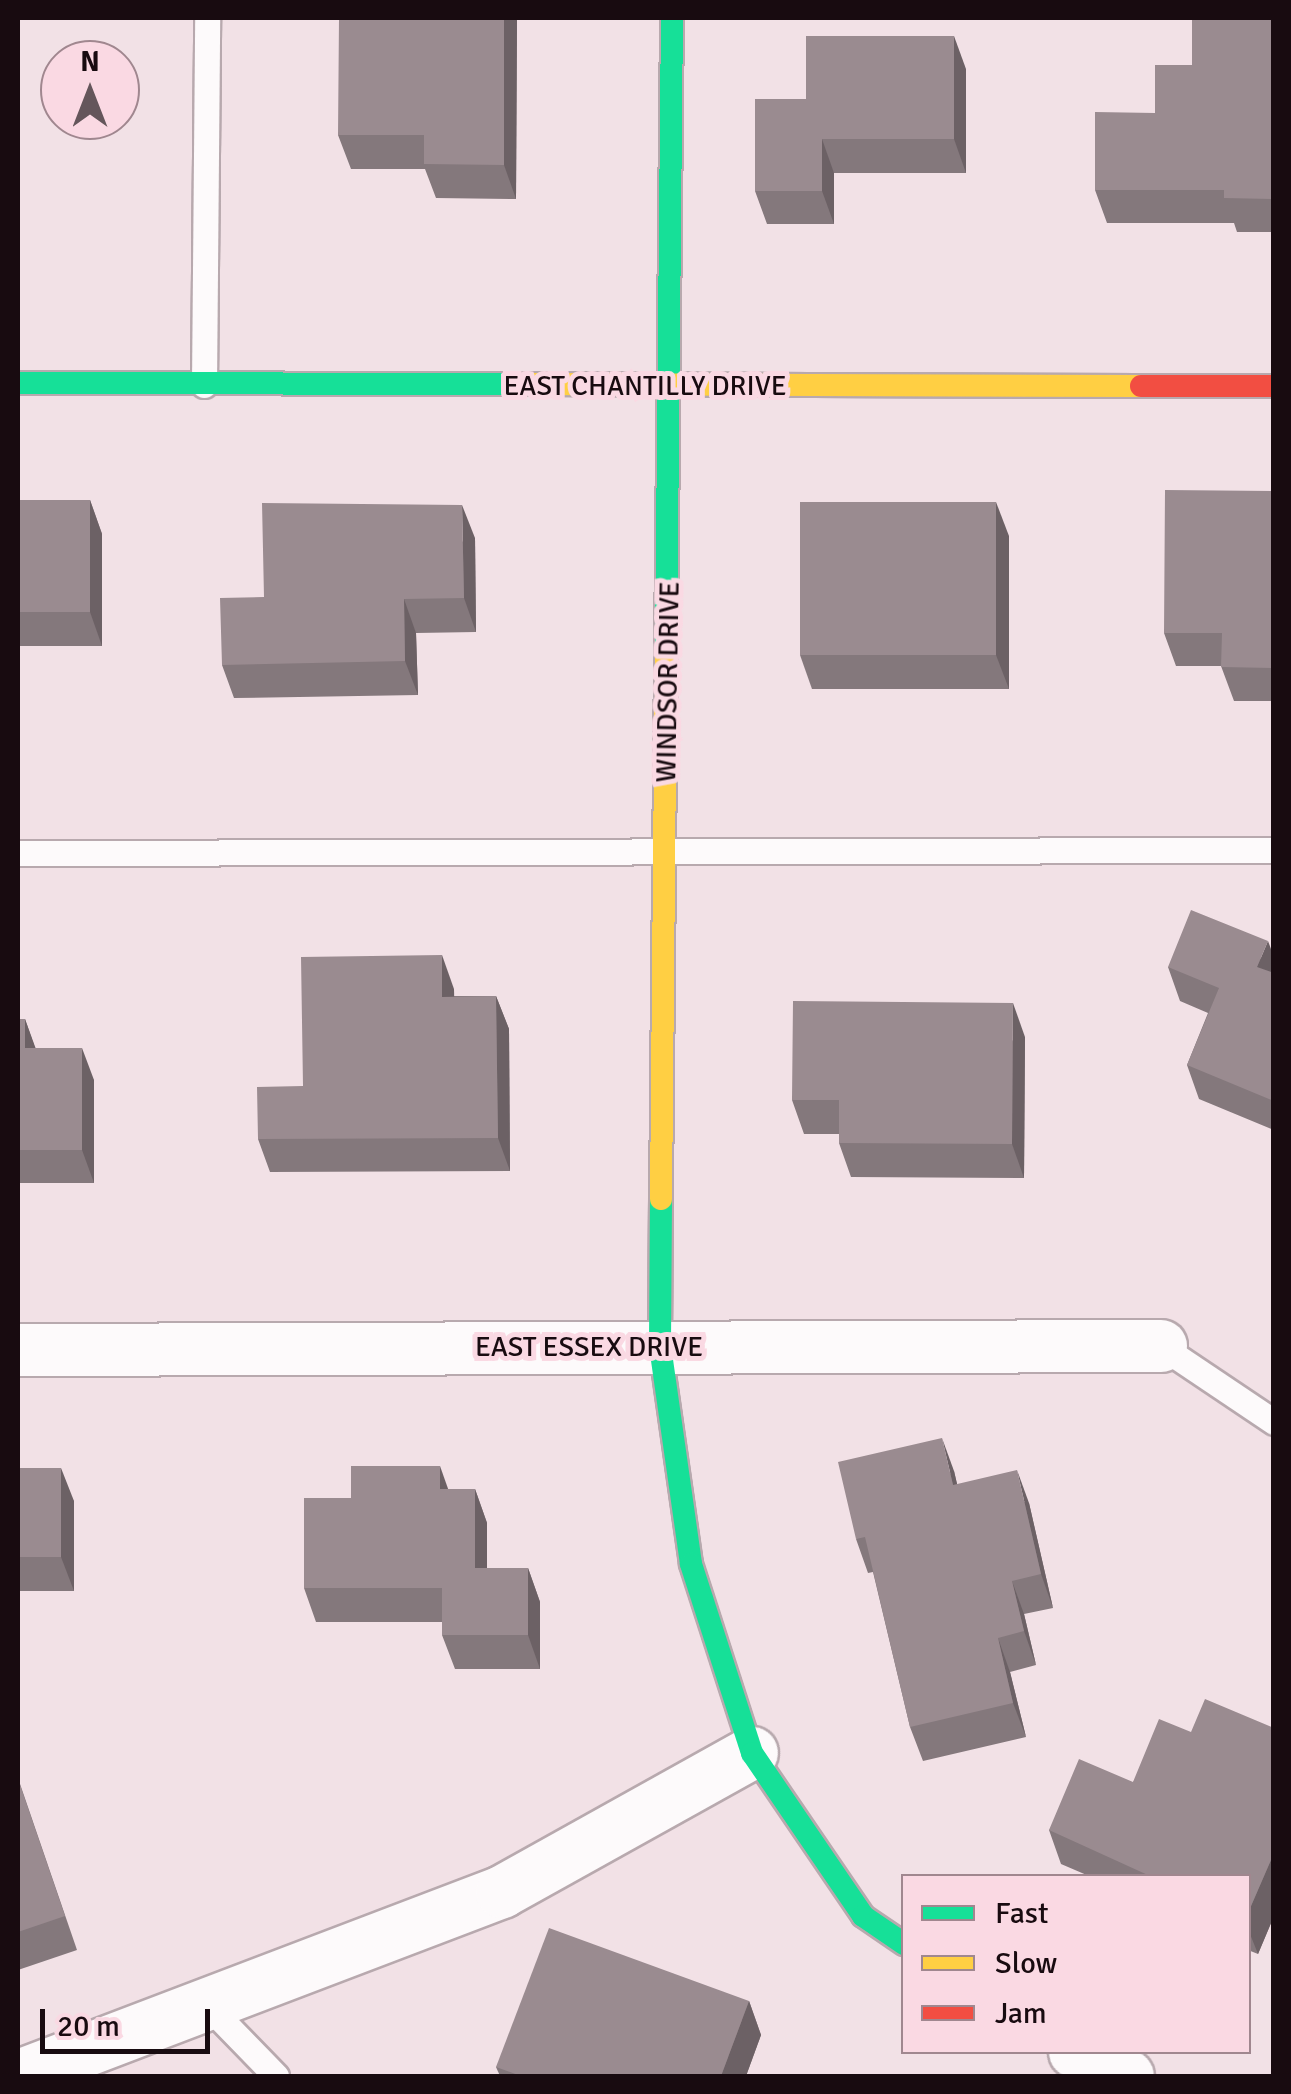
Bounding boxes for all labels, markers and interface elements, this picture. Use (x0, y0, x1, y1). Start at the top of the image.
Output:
north arrow (40, 40, 140, 140)
text: N (80, 45, 100, 79)
street label: EAST CHANTILLY DRIVE (503, 369, 787, 403)
street label: WINDSOR DRIVE (649, 581, 687, 783)
street label: EAST ESSEX DRIVE (475, 1330, 703, 1364)
legend (901, 1874, 1251, 2054)
text: Fast (995, 1895, 1048, 1932)
text: Slow (995, 1945, 1057, 1982)
scale bar (45, 1989, 215, 2051)
text: Jam (995, 1995, 1047, 2032)
text: 20 m (57, 2008, 120, 2045)

